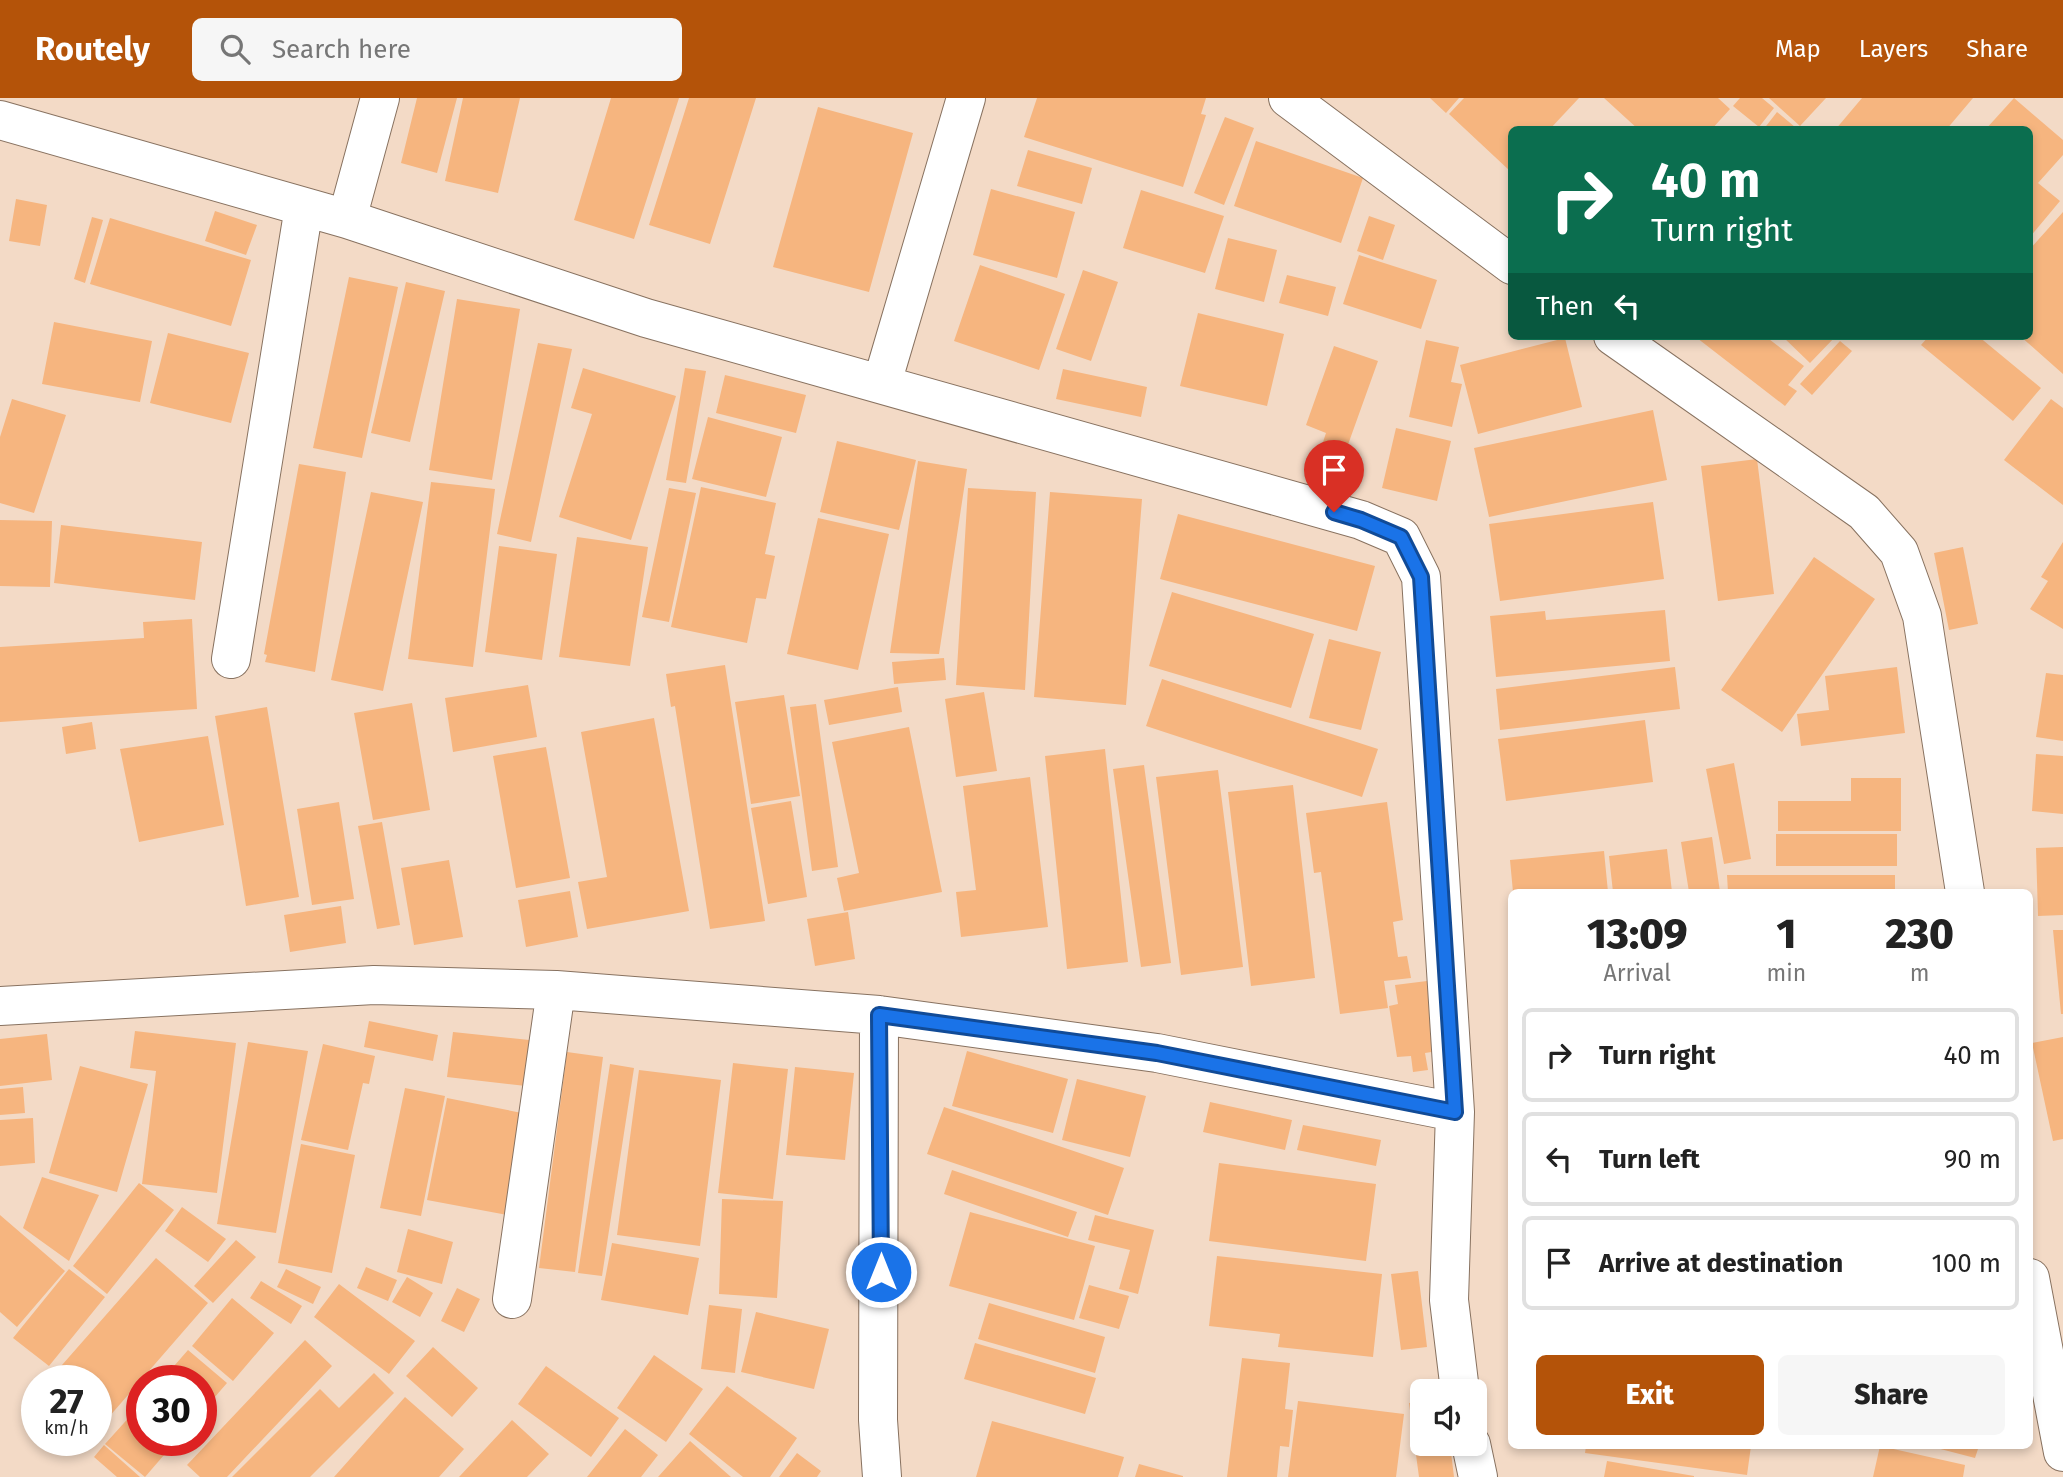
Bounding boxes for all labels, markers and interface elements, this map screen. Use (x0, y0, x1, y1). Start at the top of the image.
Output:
search box (192, 18, 682, 81)
text: Routely (35, 29, 150, 69)
icon: search (216, 30, 254, 68)
text: Search here (272, 34, 411, 65)
text: Map (1775, 35, 1821, 63)
text: Layers (1859, 35, 1928, 63)
text: Share (1966, 35, 2028, 63)
text: 40 m (1651, 151, 1760, 210)
icon: right (1536, 154, 1627, 245)
text: Turn right (1651, 211, 1793, 249)
icon: left (1608, 287, 1646, 325)
text: Then (1536, 291, 1594, 322)
pin (1304, 440, 1364, 512)
icon: arrive (1315, 451, 1353, 489)
text: 13:09 (1587, 909, 1688, 959)
text: 1 (1776, 909, 1796, 959)
text: 230 (1885, 909, 1954, 959)
text: Arrival (1604, 959, 1671, 987)
text: min (1767, 959, 1806, 987)
text: m (1910, 959, 1929, 987)
icon: right (1540, 1036, 1578, 1074)
text: Turn right (1599, 1040, 1716, 1071)
text: 40 m (1943, 1040, 2001, 1071)
icon: left (1540, 1140, 1578, 1178)
text: Turn left (1599, 1144, 1700, 1175)
text: 90 m (1944, 1144, 2001, 1175)
position arrow (844, 1235, 918, 1309)
icon: arrive (1540, 1244, 1578, 1282)
text: Arrive at destination (1599, 1248, 1843, 1279)
text: 100 m (1932, 1248, 2001, 1279)
button: Exit (1536, 1355, 1764, 1435)
button: Share (1778, 1355, 2005, 1435)
speed limit sign: 30 (126, 1365, 217, 1456)
map controls (1410, 1379, 1487, 1456)
button: sound (1410, 1379, 1487, 1456)
text: 27 (49, 1380, 84, 1422)
text: km/h (44, 1417, 89, 1439)

